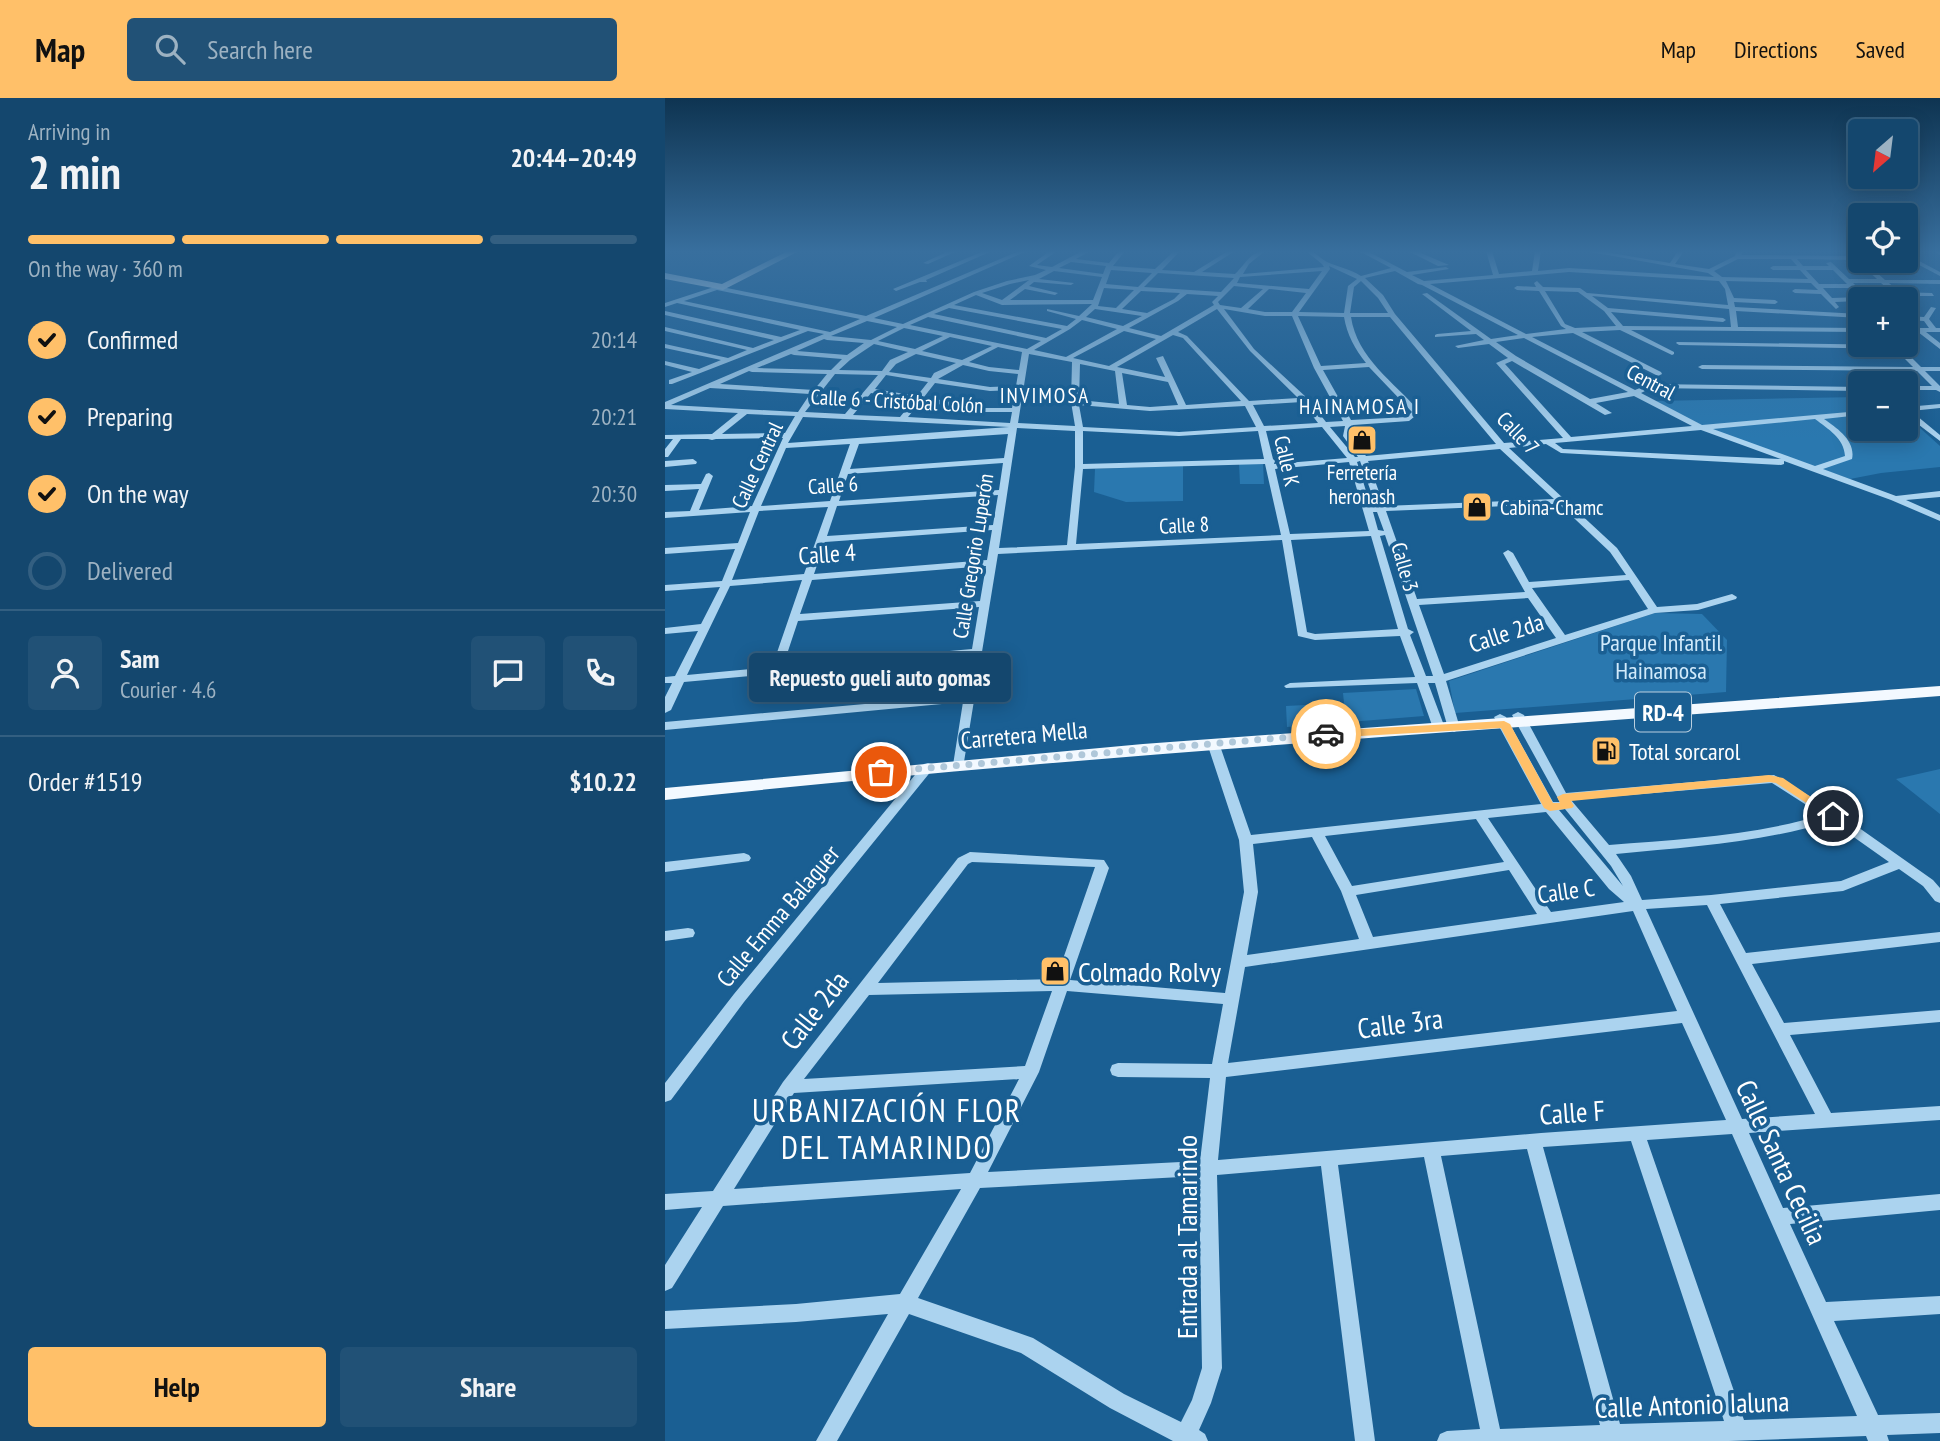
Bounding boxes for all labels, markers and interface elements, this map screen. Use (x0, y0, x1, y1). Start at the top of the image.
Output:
search box (127, 18, 617, 81)
text: Map (35, 28, 85, 71)
icon: search (151, 30, 189, 68)
text: Search here (207, 33, 313, 66)
text: Map (1661, 34, 1696, 65)
text: Directions (1734, 34, 1818, 65)
text: Saved (1856, 34, 1905, 65)
text: Arriving in (28, 117, 110, 146)
north arrow (1848, 119, 1918, 189)
map controls (1848, 119, 1918, 441)
text: 20:44–20:49 (510, 141, 637, 174)
text: 2 min (28, 142, 121, 202)
button: locate (1848, 203, 1918, 273)
text: On the way · 360 m (28, 254, 183, 283)
button: + (1848, 287, 1918, 357)
icon: check (28, 321, 66, 359)
text: Confirmed (87, 323, 178, 356)
text: 20:14 (591, 325, 637, 354)
street label: Central (1622, 358, 1680, 406)
button: − (1848, 371, 1918, 441)
district label: INVIMOSA (1000, 382, 1090, 409)
street label: Calle 6 - Cristóbal Colón (810, 383, 984, 419)
district label: HAINAMOSA I (1299, 393, 1421, 420)
icon: check (28, 398, 66, 436)
text: Preparing (87, 400, 173, 433)
text: 20:21 (591, 402, 637, 431)
street label: Calle 7 (1491, 406, 1545, 460)
street label: Calle Central (725, 417, 789, 513)
shop icon: Ferretería heronash (1345, 423, 1379, 457)
street label: Calle K (1268, 433, 1306, 489)
place label: Ferretería heronash (1327, 459, 1397, 510)
street label: Calle 6 (807, 470, 859, 500)
street label: Calle Gregorio Luperón (947, 472, 999, 640)
icon: check (28, 475, 66, 513)
text: On the way (87, 477, 189, 510)
text: 20:30 (591, 479, 637, 508)
shop icon: Cabina-Chamc (1460, 490, 1494, 524)
place label: Cabina-Chamc (1500, 494, 1604, 521)
street label: Calle 8 (1158, 510, 1210, 540)
street label: Calle 4 (797, 537, 857, 571)
street label: Calle 3 (1385, 539, 1425, 595)
text: Delivered (87, 554, 173, 587)
street label: Calle 2da (1464, 606, 1548, 660)
park label: Parque Infantil Hainamosa (1600, 627, 1722, 686)
button: person (28, 636, 102, 710)
button: chat (471, 636, 545, 710)
button: phone (563, 636, 637, 710)
text: Sam (120, 642, 159, 675)
callout: Repuesto gueli auto gomas (750, 653, 1012, 702)
text: Repuesto gueli auto gomas (770, 663, 990, 692)
text: Courier · 4.6 (120, 675, 216, 704)
road number: RD-4 (1635, 692, 1691, 732)
courier (1291, 699, 1361, 769)
street label: Carretera Mella (959, 714, 1089, 756)
icon: car (1307, 715, 1345, 753)
fuel station icon: Total sorcarol (1589, 734, 1623, 768)
place label: Total sorcarol (1629, 736, 1741, 767)
pin (851, 742, 911, 802)
icon: bag (862, 753, 900, 791)
text: Order #1519 (28, 765, 143, 798)
text: $10.22 (569, 765, 637, 798)
pin (1803, 786, 1863, 846)
icon: home (1814, 797, 1852, 835)
street label: Calle Emma Balaguer (710, 838, 847, 993)
street label: Calle C (1535, 872, 1597, 910)
place label: Colmado Rolvy (1078, 953, 1221, 990)
shop icon: Colmado Rolvy (1038, 954, 1072, 988)
street label: Calle 2da (772, 963, 856, 1057)
street label: Calle 3ra (1355, 999, 1445, 1047)
street label: Calle Santa Cecilia (1728, 1074, 1836, 1250)
district label: URBANIZACIÓN FLOR DEL TAMARINDO (752, 1089, 1022, 1168)
street label: Calle F (1538, 1091, 1606, 1133)
street label: Entrada al Tamarindo (1168, 1135, 1205, 1339)
button: Help (28, 1347, 326, 1427)
button: Share (340, 1347, 637, 1427)
street label: Calle Antonio Ialuna (1594, 1382, 1790, 1426)

